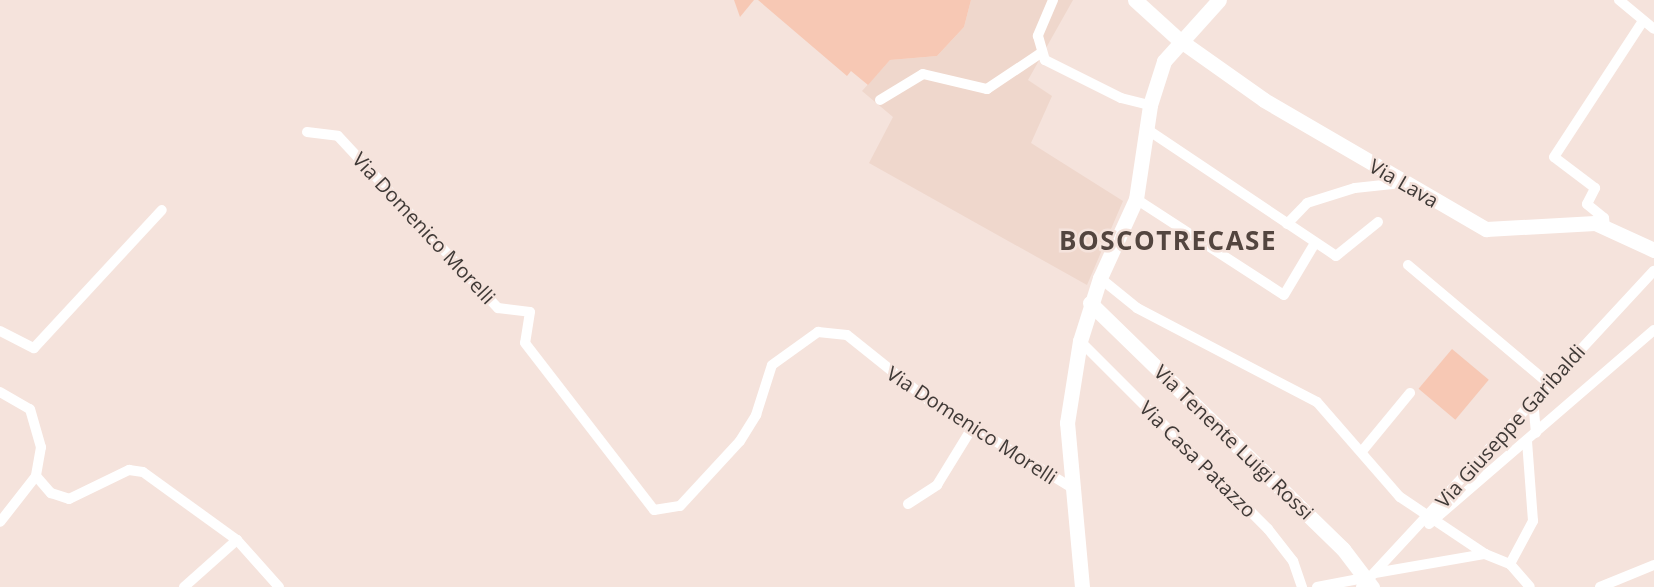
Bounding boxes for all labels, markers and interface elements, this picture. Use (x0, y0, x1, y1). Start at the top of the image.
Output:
street label: Via Domenico Morelli (348, 147, 500, 309)
street label: Via Lava (1365, 154, 1443, 212)
district label: BOSCOTRECASE (1059, 225, 1277, 257)
street label: Via Giuseppe Garibaldi (1430, 339, 1590, 513)
street label: Via Tenente Luigi Rossi (1149, 360, 1319, 524)
street label: Via Domenico Morelli (882, 361, 1062, 489)
street label: Via Casa Patazzo (1135, 396, 1261, 522)

